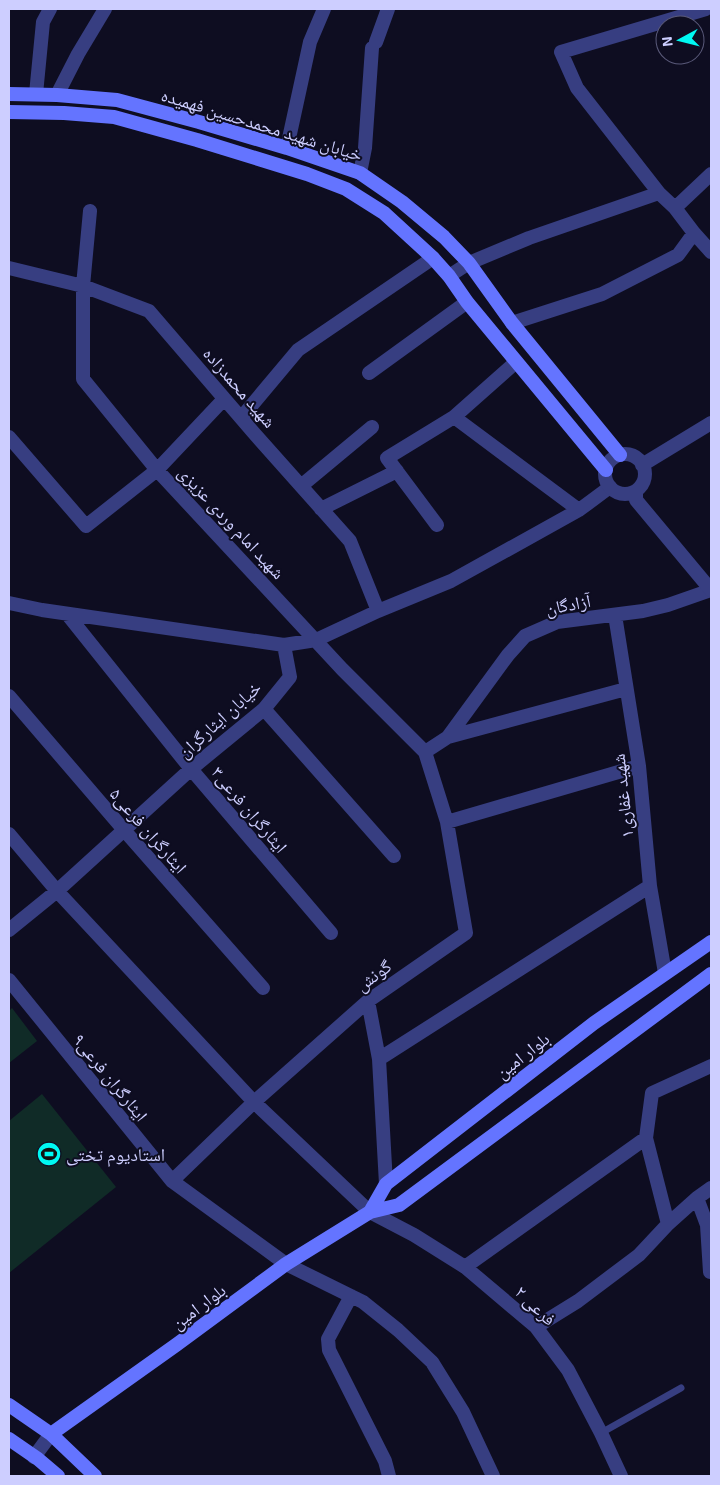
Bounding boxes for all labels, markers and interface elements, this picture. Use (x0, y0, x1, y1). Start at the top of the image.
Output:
north arrow (655, 15, 705, 65)
text: N (658, 36, 676, 48)
street label: خیابان شهید محمدحسین فهمیده (159, 83, 365, 166)
street label: شهید محمدزاده (199, 342, 281, 432)
street label: شهید امام وردی عزیزی (173, 461, 290, 584)
street label: آزادگان (544, 589, 593, 620)
street label: خیابان ایثارگران (173, 676, 266, 763)
street label: شهید غفاری۱ (607, 753, 638, 839)
street label: ایثارگران فرعی۳ (207, 761, 293, 857)
street label: ایثارگران فرعی۵ (105, 783, 192, 878)
street label: گونش (351, 954, 396, 996)
street label: بلوار امین (491, 1027, 554, 1084)
street label: ایثارگران فرعی۹ (68, 1029, 153, 1126)
sports icon: استادیوم تختی (36, 1141, 62, 1167)
place label: استادیوم تختی (66, 1143, 165, 1167)
street label: بلوار امین (166, 1278, 230, 1334)
street label: فرعی ۲ (510, 1280, 561, 1330)

